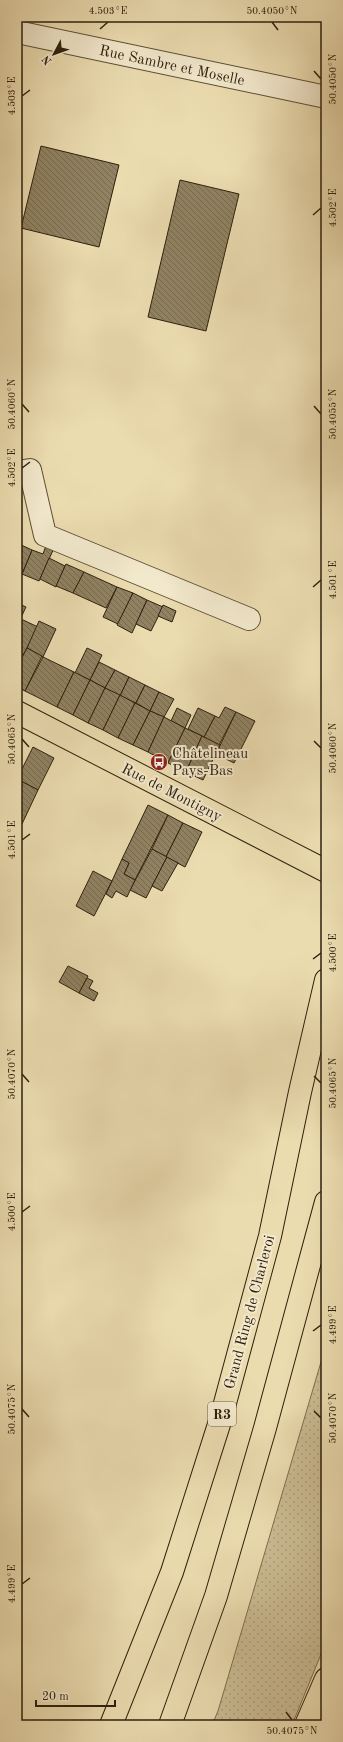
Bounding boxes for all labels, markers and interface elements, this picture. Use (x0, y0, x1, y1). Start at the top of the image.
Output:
text: 4.503°E (89, 6, 127, 16)
text: 50.4050°N (246, 6, 298, 16)
north arrow (34, 34, 74, 74)
street label: Rue Sambre et Moselle (98, 44, 246, 89)
text: N (40, 52, 54, 66)
text: 50.4050°N (328, 53, 338, 105)
text: 4.503°E (7, 77, 17, 115)
text: 4.502°E (328, 189, 338, 227)
text: 50.4060°N (7, 378, 17, 430)
text: 50.4055°N (328, 388, 338, 440)
text: 4.502°E (7, 449, 17, 487)
text: 4.501°E (328, 561, 338, 599)
text: 50.4065°N (7, 713, 17, 765)
text: 50.4060°N (328, 722, 338, 774)
place label: Châtelineau Pays-Bas (172, 747, 248, 779)
bus stop icon: Châtelineau Pays-Bas (149, 752, 169, 772)
street label: Rue de Montigny (119, 762, 224, 825)
text: 4.501°E (7, 821, 17, 859)
text: 4.500°E (328, 934, 338, 972)
text: 50.4070°N (7, 1048, 17, 1100)
text: 50.4065°N (328, 1057, 338, 1109)
text: 4.500°E (7, 1193, 17, 1231)
street label: Grand Ring de Charleroi (223, 1234, 278, 1391)
text: 4.499°E (328, 1306, 338, 1344)
text: 50.4075°N (7, 1383, 17, 1435)
text: 50.4070°N (328, 1392, 338, 1444)
road number: R3 (208, 1402, 236, 1426)
text: 4.499°E (7, 1565, 17, 1603)
scale bar (36, 1682, 115, 1708)
text: 20 m (42, 1691, 69, 1703)
text: 50.4075°N (266, 1726, 318, 1736)

